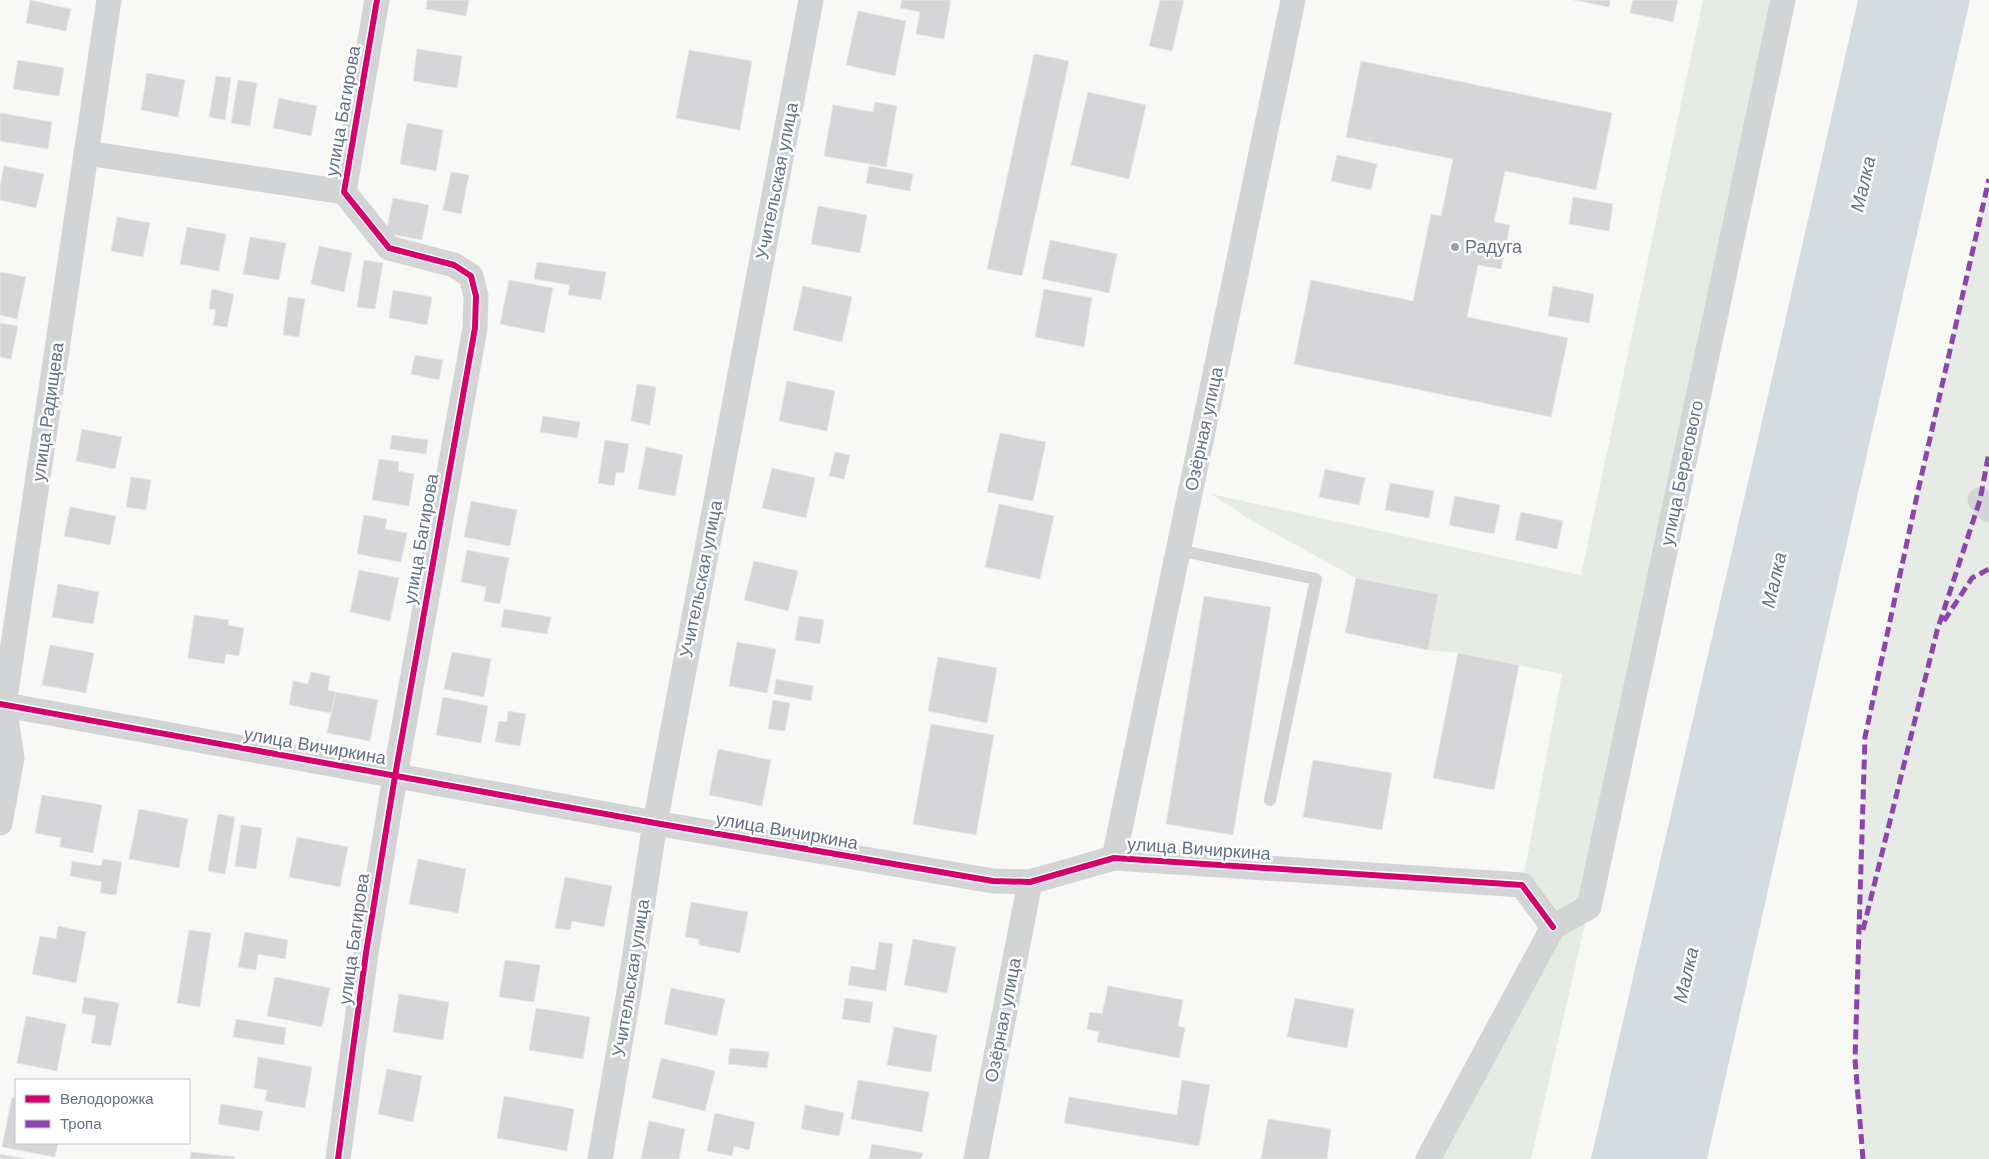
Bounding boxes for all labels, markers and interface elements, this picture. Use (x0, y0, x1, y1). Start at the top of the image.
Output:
street label: улица Багирова (322, 43, 365, 178)
street label: Учительская улица (752, 100, 802, 261)
water label: Малка (1846, 154, 1880, 214)
place label: Радуга (1465, 237, 1523, 257)
marker: Радуга (1449, 241, 1461, 253)
street label: улица Радищева (28, 340, 68, 483)
street label: Озёрная улица (1181, 364, 1227, 493)
street label: улица Берегового (1657, 399, 1707, 547)
street label: улица Багирова (400, 471, 443, 606)
street label: Учительская улица (676, 498, 726, 659)
water label: Малка (1757, 550, 1791, 610)
street label: улица Вичиркина (242, 724, 389, 769)
street label: улица Вичиркина (714, 809, 861, 854)
street label: улица Вичиркина (1127, 834, 1272, 864)
street label: улица Багирова (335, 871, 373, 1006)
street label: Учительская улица (609, 897, 654, 1058)
water label: Малка (1669, 945, 1703, 1005)
street label: Озёрная улица (981, 955, 1025, 1084)
legend (15, 1079, 190, 1144)
text: Велодорожка (60, 1090, 154, 1107)
text: Тропа (60, 1115, 102, 1132)

